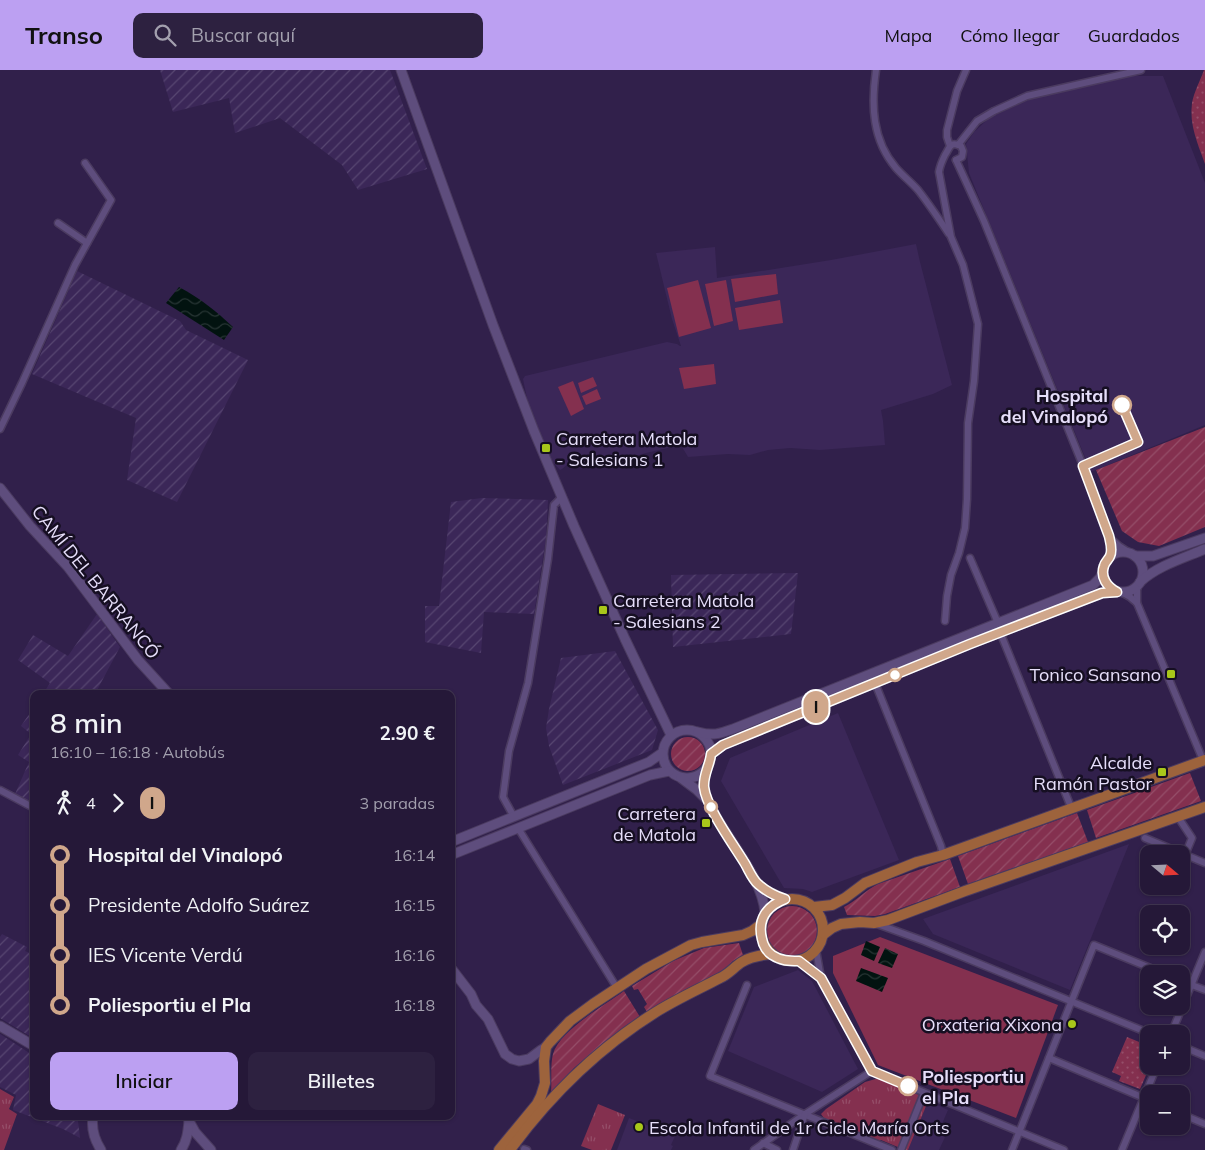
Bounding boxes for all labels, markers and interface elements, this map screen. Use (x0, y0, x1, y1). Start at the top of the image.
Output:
search box (133, 13, 483, 58)
text: Transo (25, 20, 103, 50)
icon: search (151, 21, 179, 49)
text: Buscar aquí (191, 23, 295, 47)
text: Mapa (884, 24, 932, 47)
text: Cómo llegar (960, 24, 1060, 47)
text: Guardados (1088, 24, 1180, 47)
place label: Hospital del Vinalopó (1000, 384, 1108, 428)
marker: Hospital del Vinalopó (1112, 395, 1132, 415)
place label: Carretera Matola - Salesians 1 (556, 427, 697, 471)
marker: Carretera Matola - Salesians 1 (540, 442, 552, 454)
street label: CAMÍ DEL BARRANCÓ (27, 501, 165, 663)
place label: Carretera Matola - Salesians 2 (613, 589, 754, 633)
marker: Carretera Matola - Salesians 2 (597, 604, 609, 616)
place label: Tonico Sansano (1030, 663, 1161, 686)
unlabelled marker (888, 668, 902, 682)
marker: Tonico Sansano (1165, 668, 1177, 680)
line badge: I (800, 691, 832, 723)
text: I (813, 695, 819, 718)
text: 8 min (50, 705, 123, 740)
text: 2.90 € (379, 721, 435, 745)
text: 16:10 – 16:18 · Autobús (50, 742, 225, 762)
place label: Alcalde Ramón Pastor (1034, 751, 1152, 795)
marker: Alcalde Ramón Pastor (1156, 766, 1168, 778)
icon: walk (50, 789, 78, 817)
icon: forward (104, 789, 132, 817)
text: I (150, 791, 155, 814)
text: 4 (86, 793, 96, 813)
text: 3 paradas (360, 793, 435, 813)
unlabelled marker (704, 800, 718, 814)
place label: Carretera de Matola (613, 802, 696, 846)
marker: Carretera de Matola (700, 817, 712, 829)
text: Hospital del Vinalopó (88, 843, 283, 867)
text: 16:14 (393, 845, 435, 865)
north arrow (1140, 845, 1190, 895)
map controls (1140, 845, 1190, 1135)
text: Presidente Adolfo Suárez (88, 893, 310, 917)
text: 16:15 (393, 895, 435, 915)
button: locate (1140, 905, 1190, 955)
text: IES Vicente Verdú (88, 943, 243, 967)
text: 16:16 (393, 945, 435, 965)
button: layers (1140, 965, 1190, 1015)
text: Poliesportiu el Pla (88, 993, 251, 1017)
text: 16:18 (393, 995, 435, 1015)
place label: Orxateria Xixona (922, 1013, 1062, 1036)
marker: Orxateria Xixona (1066, 1018, 1078, 1030)
button: + (1140, 1025, 1190, 1075)
button: Iniciar (50, 1052, 238, 1110)
button: Billetes (248, 1052, 435, 1110)
place label: Poliesportiu el Pla (922, 1065, 1024, 1109)
marker: Poliesportiu el Pla (898, 1076, 918, 1096)
button: − (1140, 1085, 1190, 1135)
place label: Escola Infantil de 1r Cicle María Orts (649, 1116, 950, 1139)
marker: Escola Infantil de 1r Cicle María Orts (633, 1121, 645, 1133)

